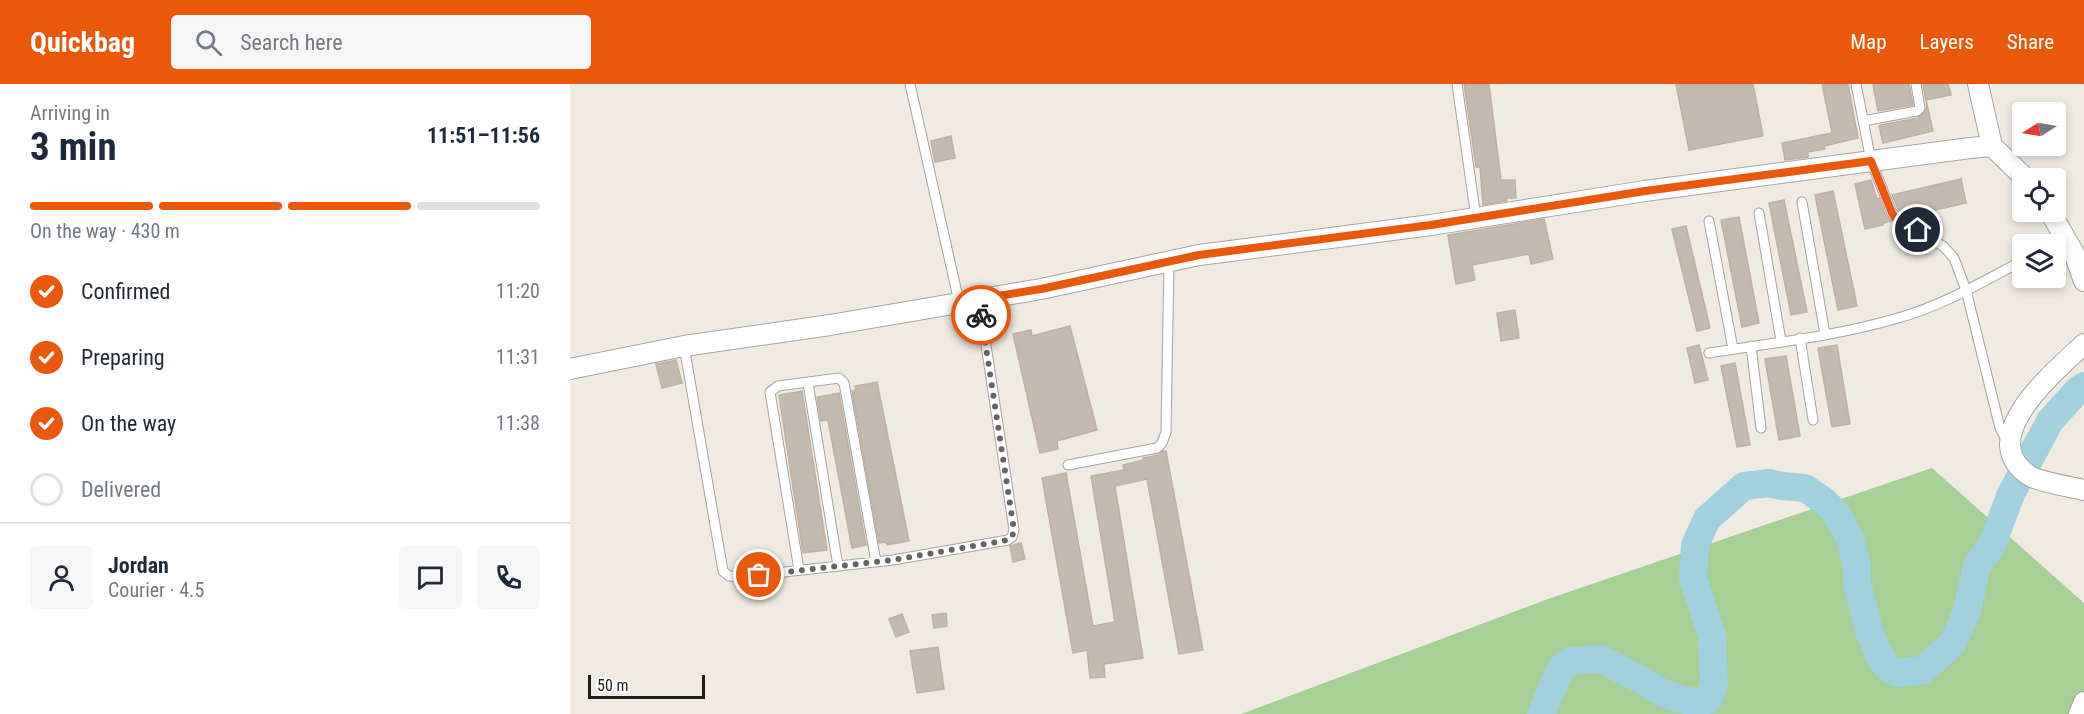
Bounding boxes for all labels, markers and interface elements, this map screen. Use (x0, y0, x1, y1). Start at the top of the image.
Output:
search box (171, 15, 591, 69)
text: Quickbag (30, 26, 135, 59)
icon: search (192, 26, 225, 59)
text: Search here (240, 30, 342, 55)
text: Map (1850, 30, 1887, 54)
text: Layers (1920, 30, 1974, 54)
text: Share (2007, 30, 2054, 54)
text: Arriving in (30, 101, 110, 125)
north arrow (2012, 102, 2066, 156)
map controls (2012, 102, 2066, 288)
text: 11:51–11:56 (427, 123, 540, 148)
text: 3 min (30, 124, 117, 170)
button: locate (2012, 168, 2066, 222)
pin (1892, 204, 1943, 255)
icon: home (1901, 213, 1934, 246)
text: On the way · 430 m (30, 219, 180, 243)
button: layers (2012, 234, 2066, 288)
icon: check (30, 275, 63, 308)
text: Confirmed (81, 279, 170, 304)
text: 11:20 (496, 279, 540, 303)
courier (951, 285, 1011, 345)
icon: bike (965, 299, 998, 332)
icon: check (30, 341, 63, 374)
text: Preparing (81, 345, 165, 370)
text: 11:31 (496, 345, 540, 369)
icon: check (30, 407, 63, 440)
text: On the way (81, 411, 176, 436)
text: 11:38 (496, 411, 540, 435)
text: Delivered (81, 477, 161, 502)
button: person (30, 546, 93, 609)
button: chat (399, 546, 462, 609)
button: phone (477, 546, 540, 609)
pin (733, 549, 784, 600)
text: Jordan (108, 553, 169, 578)
icon: bag (742, 558, 775, 591)
text: Courier · 4.5 (108, 578, 204, 602)
scale bar (588, 672, 705, 700)
text: 50 m (597, 676, 629, 695)

